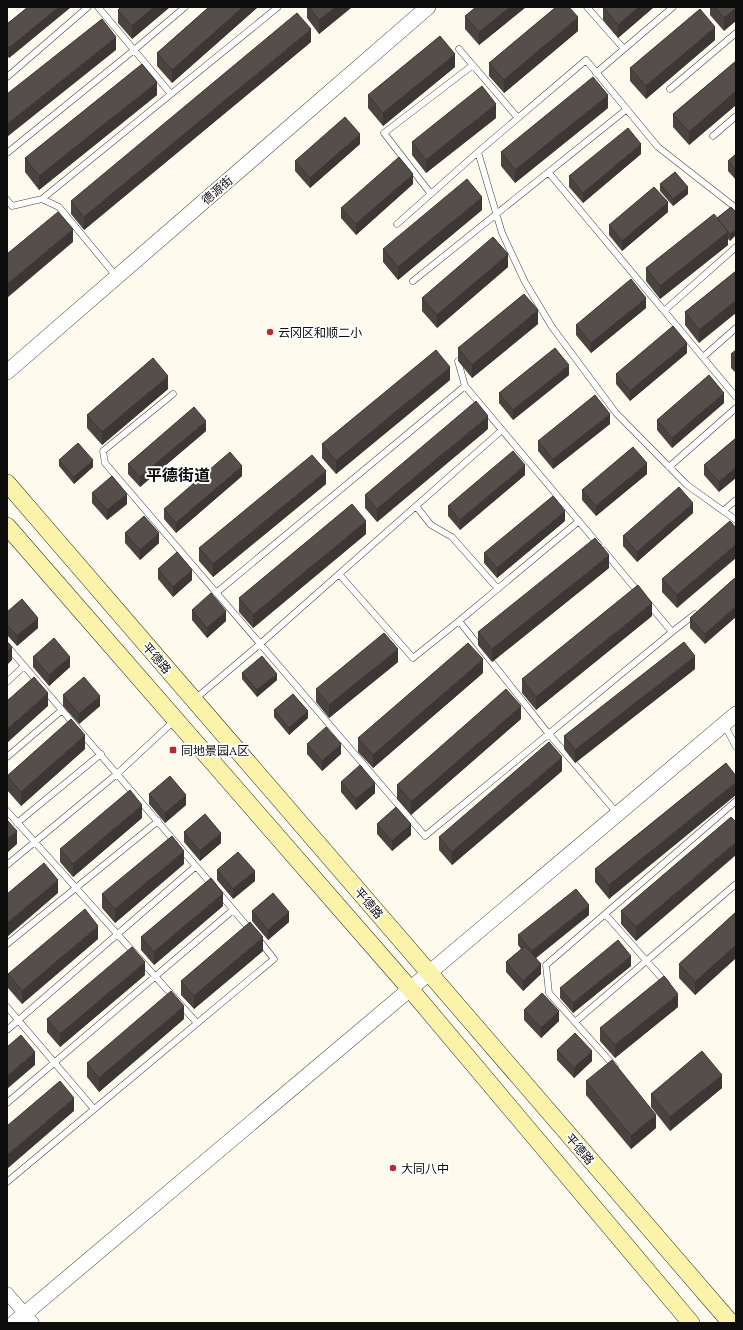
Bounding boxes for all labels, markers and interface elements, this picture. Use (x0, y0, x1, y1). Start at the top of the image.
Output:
street label: 德源街 (198, 173, 236, 207)
place label: 云冈区和顺二小 (278, 325, 362, 340)
marker: 云冈区和顺二小 (265, 327, 275, 337)
district label: 平德街道 (146, 464, 210, 486)
street label: 平德路 (140, 639, 174, 677)
place label: 同地景园A区 (181, 743, 249, 758)
marker: 同地景园A区 (168, 745, 178, 755)
street label: 平德路 (352, 884, 386, 922)
street label: 平德路 (563, 1130, 597, 1168)
place label: 大同八中 (401, 1161, 449, 1176)
marker: 大同八中 (388, 1163, 398, 1173)

